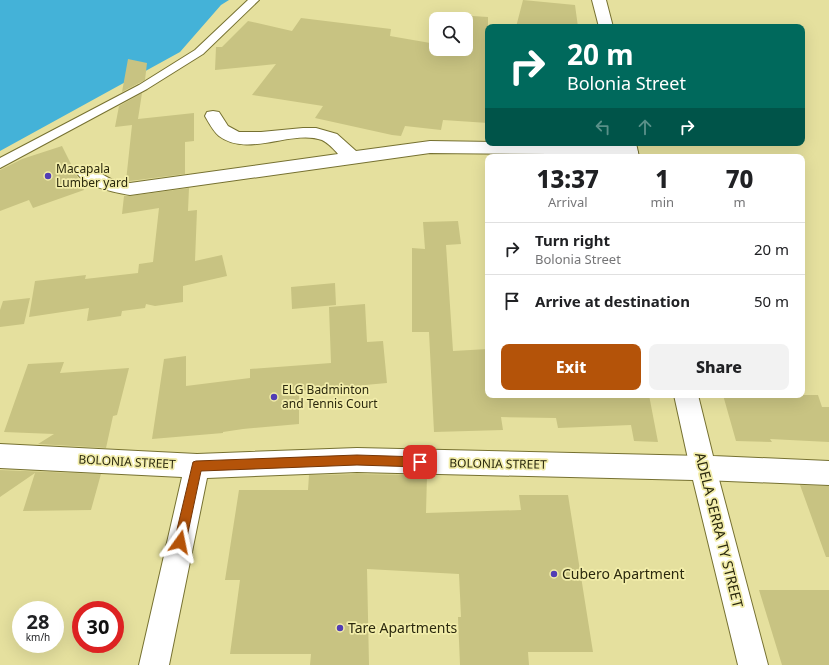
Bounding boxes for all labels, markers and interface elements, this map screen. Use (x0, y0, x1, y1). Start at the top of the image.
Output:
map controls (429, 12, 473, 56)
button: search (429, 12, 473, 56)
text: 20 m (567, 35, 634, 73)
icon: right (501, 40, 553, 92)
text: Bolonia Street (567, 71, 686, 95)
icon: left (592, 116, 614, 138)
icon: ahead (634, 116, 656, 138)
icon: right (676, 116, 698, 138)
place label: Macapala Lumber yard (56, 160, 128, 191)
text: 13:37 (537, 162, 599, 195)
text: 1 (655, 162, 669, 195)
text: 70 (726, 162, 753, 195)
marker: Macapala Lumber yard (43, 171, 53, 181)
text: Arrival (548, 193, 588, 211)
text: min (651, 193, 674, 211)
text: m (733, 193, 746, 211)
text: Turn right (535, 230, 610, 250)
icon: right (501, 238, 523, 260)
text: 20 m (754, 239, 789, 259)
text: Bolonia Street (535, 250, 621, 268)
icon: arrive (501, 290, 523, 312)
text: Arrive at destination (535, 291, 690, 311)
text: 50 m (754, 291, 789, 311)
button: Exit (501, 344, 641, 390)
button: Share (649, 344, 789, 390)
place label: ELG Badminton and Tennis Court (282, 381, 378, 412)
marker: ELG Badminton and Tennis Court (269, 392, 279, 402)
pin (403, 445, 437, 479)
street label: BOLONIA STREET (78, 450, 176, 473)
street label: ADELA SERRA TY STREET (691, 450, 748, 610)
icon: arrive (409, 451, 431, 473)
street label: BOLONIA STREET (449, 454, 547, 473)
position arrow (159, 521, 201, 563)
place label: Cubero Apartment (562, 564, 685, 583)
marker: Cubero Apartment (549, 569, 559, 579)
speed limit sign: 30 (72, 601, 124, 653)
text: 28 (27, 608, 49, 635)
place label: Tare Apartments (348, 618, 457, 637)
marker: Tare Apartments (335, 623, 345, 633)
text: km/h (26, 630, 50, 644)

